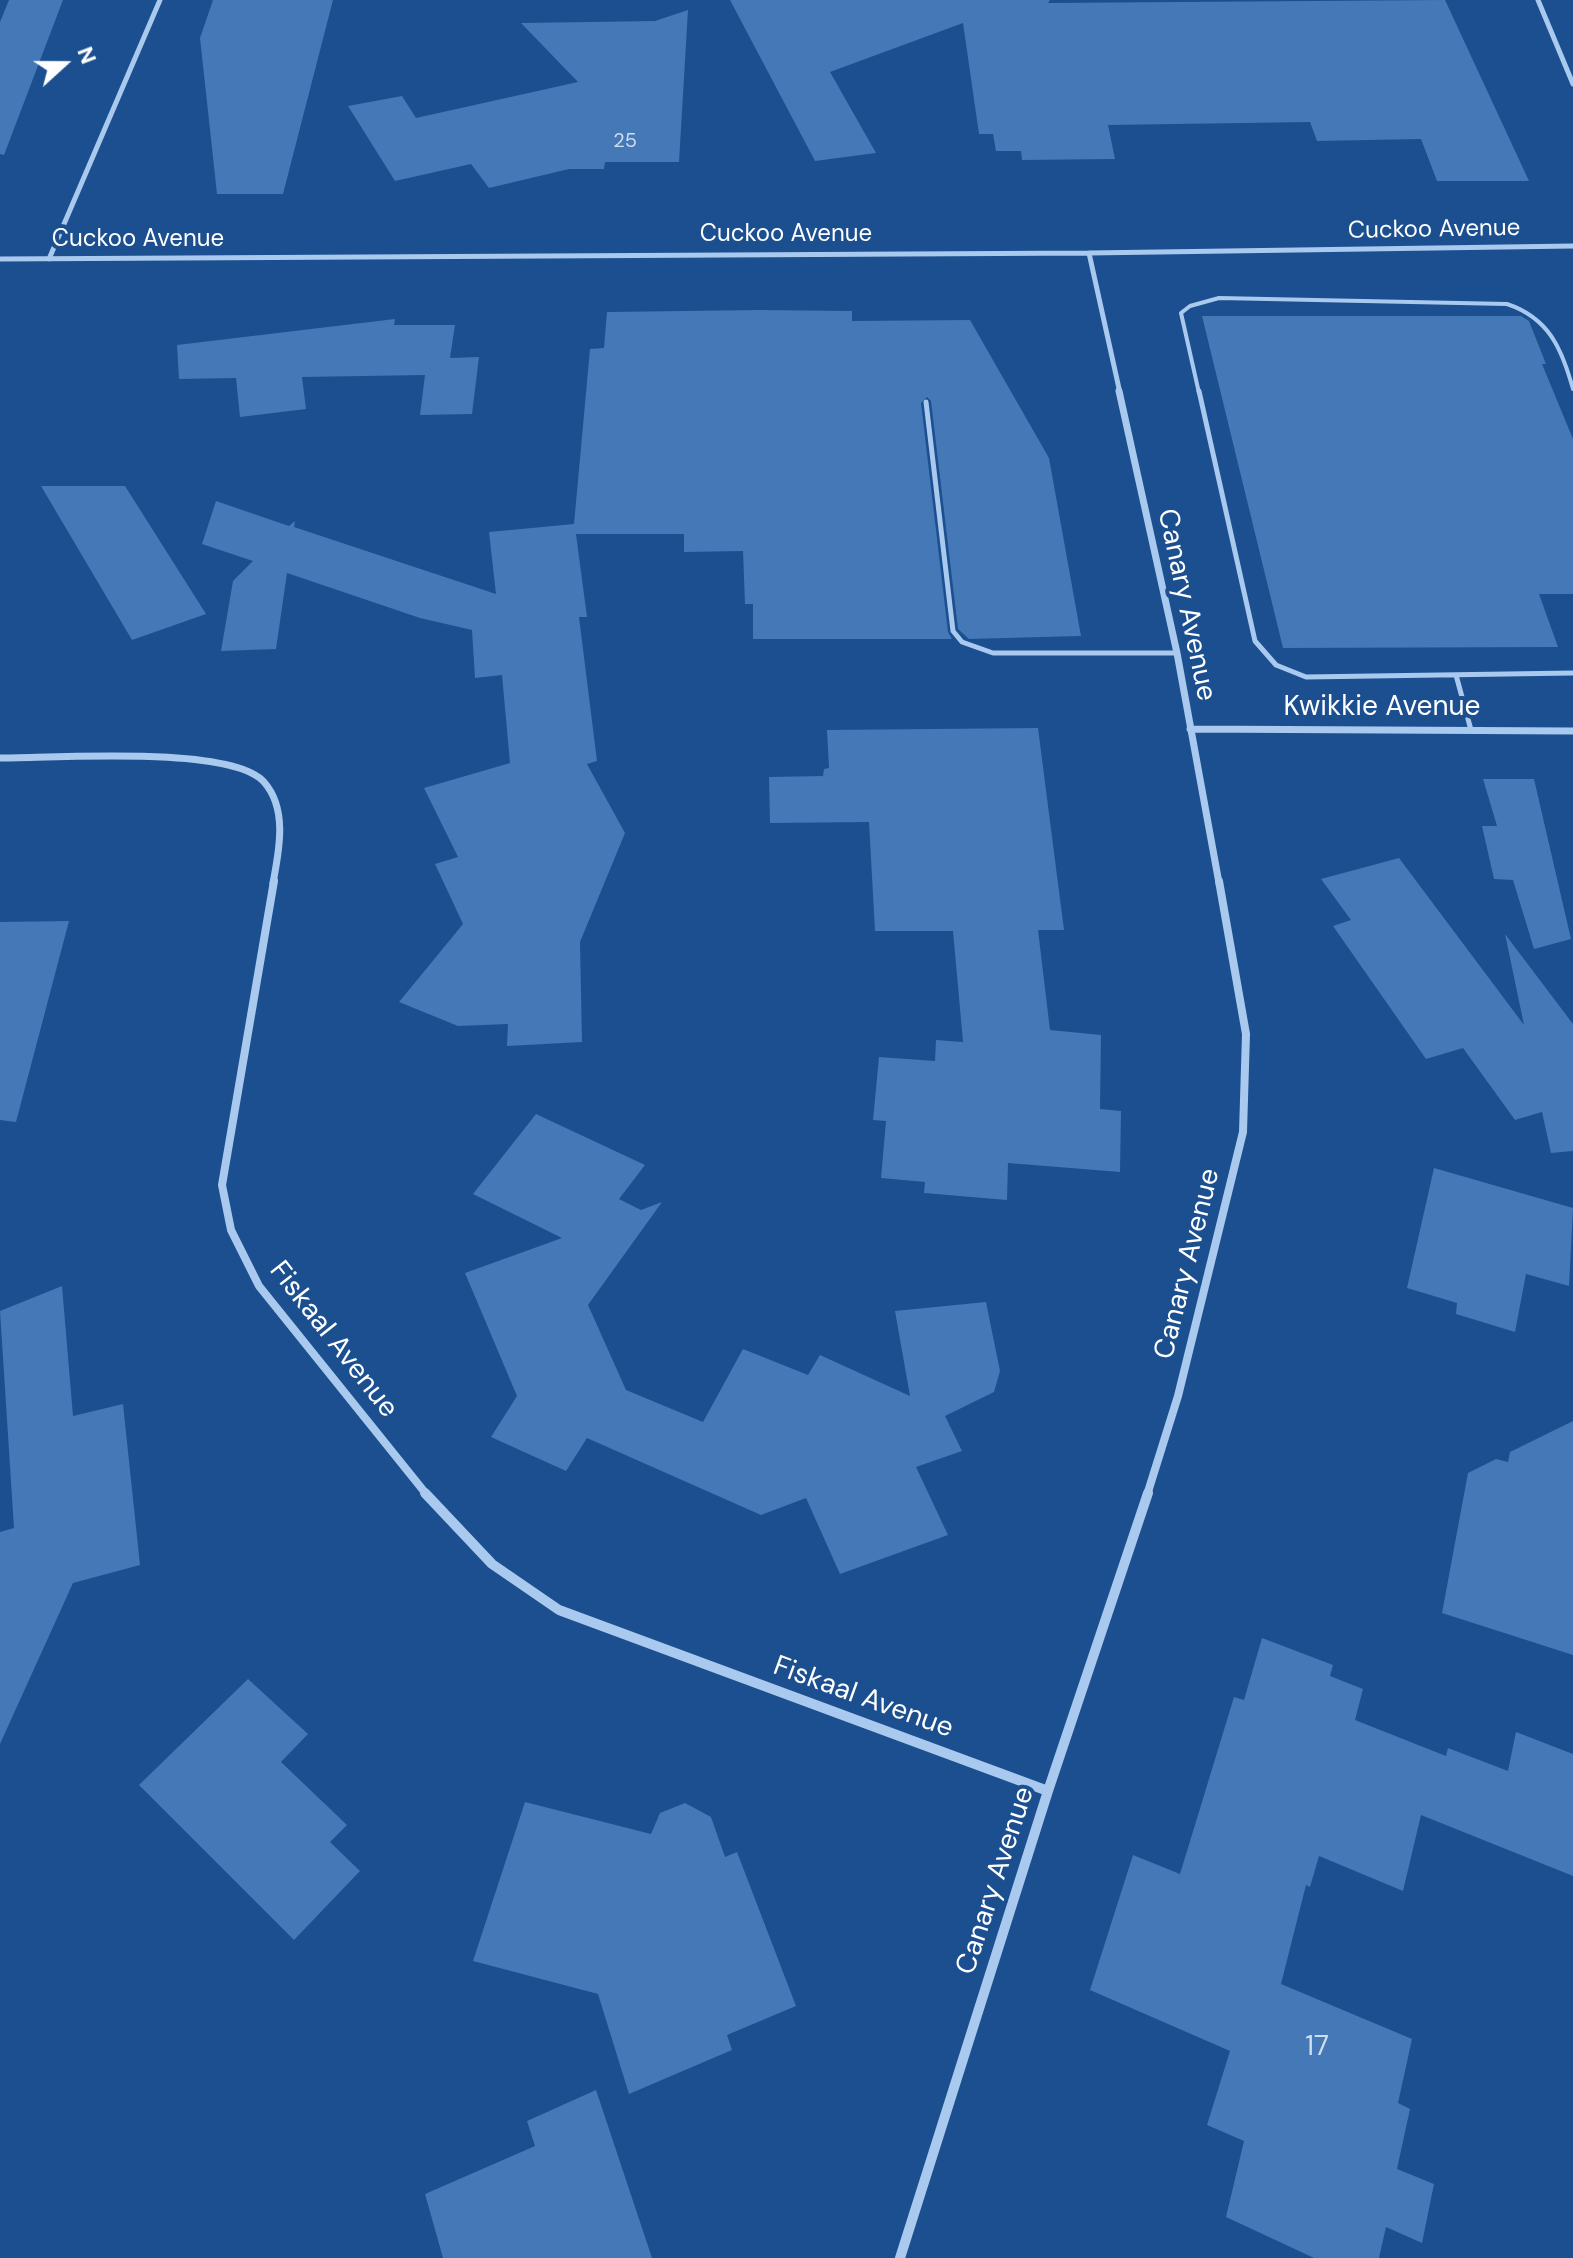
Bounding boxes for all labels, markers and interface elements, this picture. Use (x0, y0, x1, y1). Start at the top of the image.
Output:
north arrow (24, 24, 104, 104)
text: N (70, 43, 103, 68)
house number: 25 (613, 130, 637, 154)
street label: Cuckoo Avenue (1348, 214, 1520, 246)
street label: Cuckoo Avenue (700, 221, 872, 249)
street label: Cuckoo Avenue (52, 226, 224, 254)
street label: Canary Avenue (1149, 506, 1223, 704)
street label: Kwikkie Avenue (1283, 691, 1481, 725)
street label: Canary Avenue (1148, 1165, 1228, 1363)
street label: Fiskaal Avenue (262, 1255, 404, 1425)
street label: Fiskaal Avenue (768, 1650, 958, 1746)
street label: Canary Avenue (950, 1783, 1042, 1979)
house number: 17 (1305, 2031, 1329, 2065)

